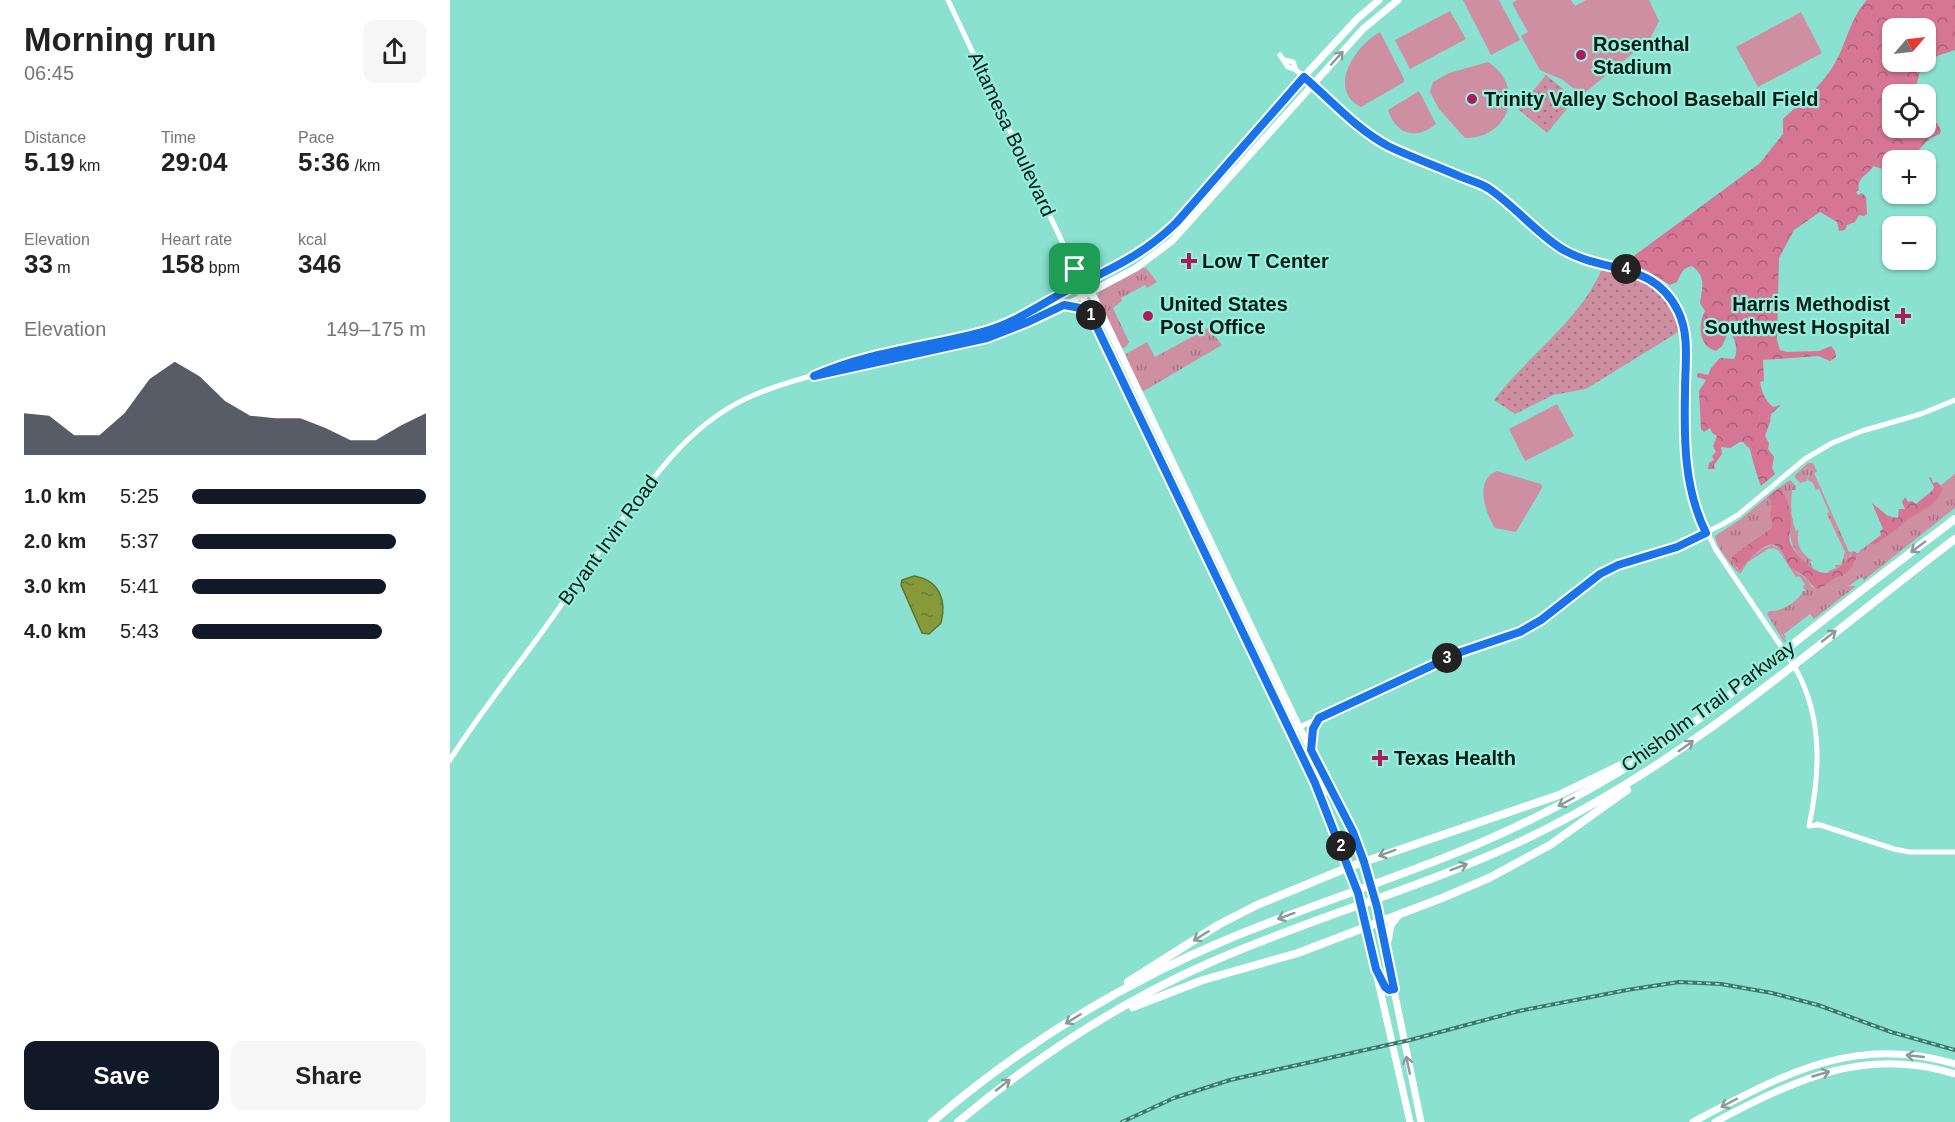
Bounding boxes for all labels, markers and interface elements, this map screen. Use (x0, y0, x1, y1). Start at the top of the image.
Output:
north arrow (1882, 18, 1936, 72)
map controls (1882, 18, 1936, 270)
button: share (363, 20, 426, 83)
text: Morning run (24, 21, 216, 58)
place label: Rosenthal Stadium (1593, 33, 1690, 78)
street label: Altamesa Boulevard (964, 48, 1060, 220)
marker: Rosenthal Stadium (1574, 48, 1588, 62)
one-way arrow (1330, 51, 1344, 66)
text: 06:45 (24, 62, 74, 84)
button: locate (1882, 84, 1936, 138)
place label: Trinity Valley School Baseball Field (1484, 88, 1819, 110)
marker: Trinity Valley School Baseball Field (1465, 92, 1479, 106)
text: Distance (24, 129, 86, 146)
text: Time (161, 129, 196, 146)
text: Pace (298, 129, 334, 146)
text: 5.19 (24, 147, 75, 177)
text: 29:04 (161, 147, 228, 177)
text: 5:36 (298, 147, 350, 177)
button: + (1882, 150, 1936, 204)
text: km (75, 157, 100, 174)
text: /km (350, 157, 380, 174)
button: − (1882, 216, 1936, 270)
text: Elevation (24, 231, 90, 248)
text: Heart rate (161, 231, 232, 248)
text: kcal (298, 231, 326, 248)
pin (1049, 243, 1100, 294)
text: 33 (24, 249, 53, 279)
text: 158 (161, 249, 204, 279)
text: 346 (298, 249, 341, 279)
place label: Low T Center (1202, 250, 1329, 272)
icon: arrive (1058, 252, 1091, 285)
marker: Low T Center (1180, 252, 1198, 270)
pin: 4 (1611, 254, 1641, 284)
text: m (53, 259, 71, 276)
text: bpm (204, 259, 240, 276)
text: 4 (1622, 260, 1630, 277)
place label: United States Post Office (1160, 293, 1288, 338)
place label: Harris Methodist Southwest Hospital (1704, 293, 1890, 338)
pin: 1 (1076, 300, 1106, 330)
text: 1 (1087, 306, 1095, 323)
marker: Harris Methodist Southwest Hospital (1894, 307, 1912, 325)
marker: United States Post Office (1141, 309, 1155, 323)
text: Elevation (24, 318, 106, 340)
text: 149–175 m (326, 318, 426, 340)
street label: Bryant Irvin Road (554, 471, 662, 609)
text: 1.0 km (24, 485, 86, 507)
text: 5:25 (120, 485, 159, 507)
text: 2.0 km (24, 530, 86, 552)
text: 5:37 (120, 530, 159, 552)
one-way arrow (1910, 540, 1926, 553)
text: 3.0 km (24, 575, 86, 597)
text: 5:41 (120, 575, 159, 597)
text: 4.0 km (24, 620, 86, 642)
text: 5:43 (120, 620, 159, 642)
one-way arrow (1821, 630, 1837, 643)
street label: Chisholm Trail Parkway (1617, 636, 1799, 776)
pin: 3 (1432, 643, 1462, 673)
text: 3 (1443, 649, 1451, 666)
one-way arrow (1677, 740, 1693, 752)
place label: Texas Health (1394, 747, 1516, 769)
marker: Texas Health (1371, 749, 1389, 767)
one-way arrow (1558, 796, 1575, 808)
pin: 2 (1326, 831, 1356, 861)
text: 2 (1337, 837, 1345, 854)
one-way arrow (1379, 849, 1397, 860)
one-way arrow (1449, 861, 1467, 872)
one-way arrow (1277, 912, 1296, 923)
one-way arrow (1193, 930, 1210, 942)
one-way arrow (1065, 1013, 1082, 1025)
button: Save (24, 1041, 219, 1110)
button: Share (231, 1041, 426, 1110)
one-way arrow (1906, 1050, 1926, 1061)
one-way arrow (1402, 1056, 1414, 1075)
one-way arrow (1811, 1068, 1830, 1079)
one-way arrow (995, 1079, 1011, 1092)
one-way arrow (1721, 1097, 1738, 1109)

